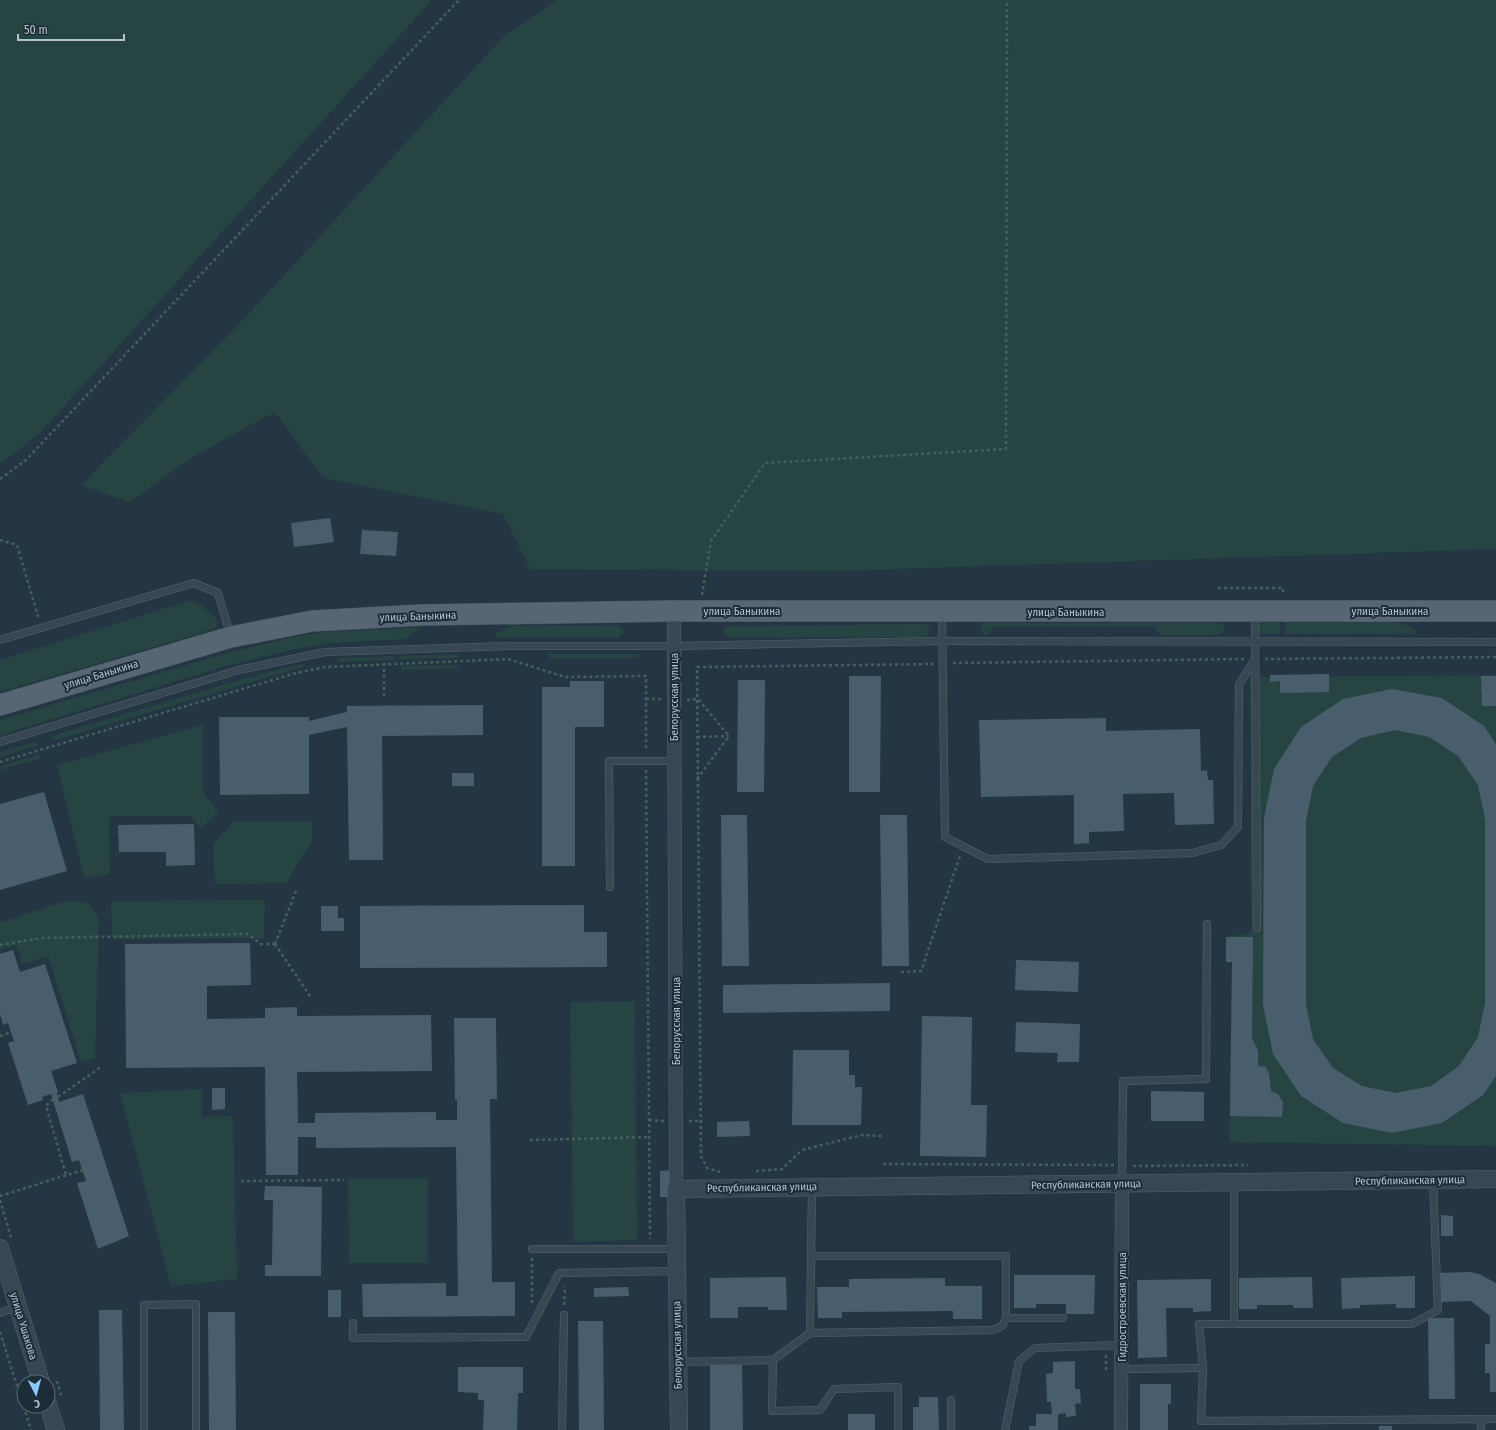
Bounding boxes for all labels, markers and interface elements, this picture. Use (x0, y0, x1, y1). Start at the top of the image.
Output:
scale bar (18, 16, 124, 42)
text: 50 m (24, 23, 48, 37)
street label: улица Баныкина (704, 605, 780, 618)
street label: улица Баныкина (1352, 605, 1428, 618)
street label: улица Баныкина (1028, 606, 1104, 619)
street label: улица Баныкина (379, 609, 457, 624)
street label: Белорусская улица (668, 653, 681, 741)
street label: улица Баныкина (63, 657, 140, 692)
street label: Белорусская улица (670, 977, 683, 1065)
street label: Республиканская улица (1355, 1173, 1465, 1188)
street label: Республиканская улица (1031, 1177, 1141, 1192)
street label: Республиканская улица (707, 1180, 817, 1195)
street label: Гидростроевская улица (1116, 1252, 1129, 1362)
street label: улица Ушакова (7, 1291, 40, 1362)
street label: Белорусская улица (670, 1301, 685, 1389)
north arrow (16, 1374, 56, 1414)
text: С (33, 1397, 41, 1410)

